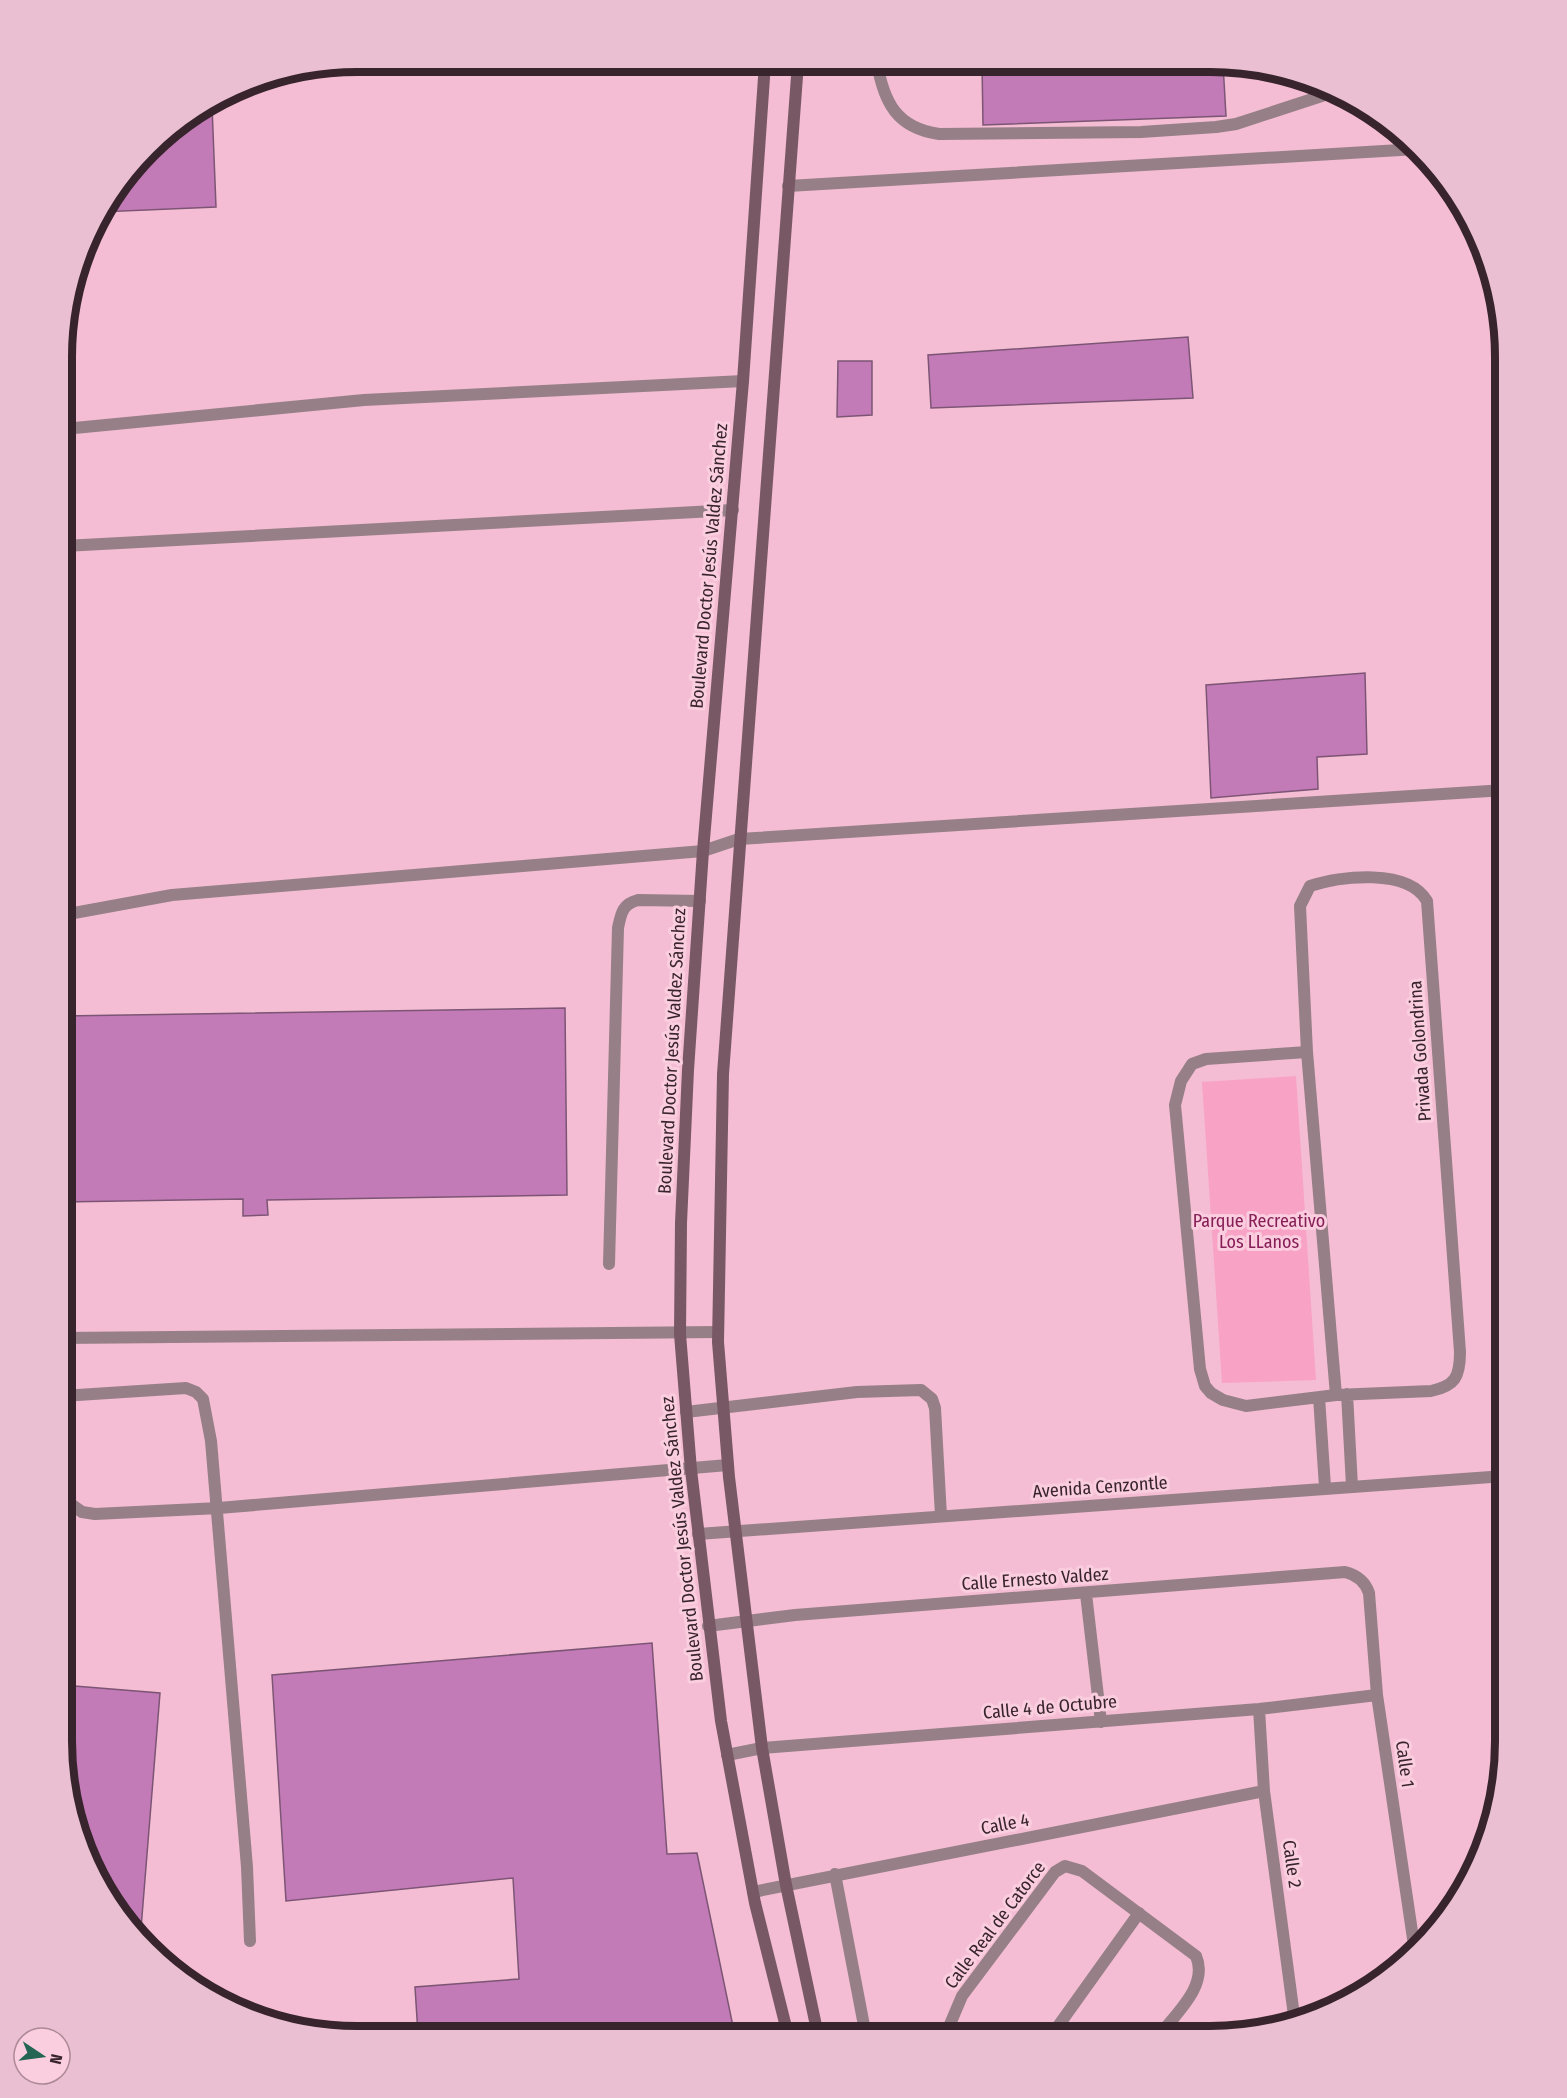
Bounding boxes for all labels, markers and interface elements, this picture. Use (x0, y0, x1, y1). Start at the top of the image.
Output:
street label: Boulevard Doctor Jesús Valdez Sánchez (686, 422, 732, 710)
street label: Boulevard Doctor Jesús Valdez Sánchez (654, 907, 690, 1195)
street label: Privada Golondrina (1404, 980, 1436, 1122)
park label: Parque Recreativo Los LLanos (1193, 1210, 1325, 1253)
street label: Boulevard Doctor Jesús Valdez Sánchez (656, 1395, 708, 1683)
street label: Avenida Cenzontle (1032, 1471, 1168, 1503)
street label: Calle Ernesto Valdez (961, 1563, 1109, 1595)
street label: Calle 4 de Octubre (982, 1690, 1118, 1724)
street label: Calle 1 (1391, 1739, 1419, 1789)
street label: Calle 4 (979, 1808, 1031, 1839)
street label: Calle 2 (1278, 1839, 1306, 1889)
street label: Calle Real de Catorce (940, 1857, 1050, 1993)
north arrow (12, 2026, 72, 2086)
text: N (46, 2052, 66, 2066)

